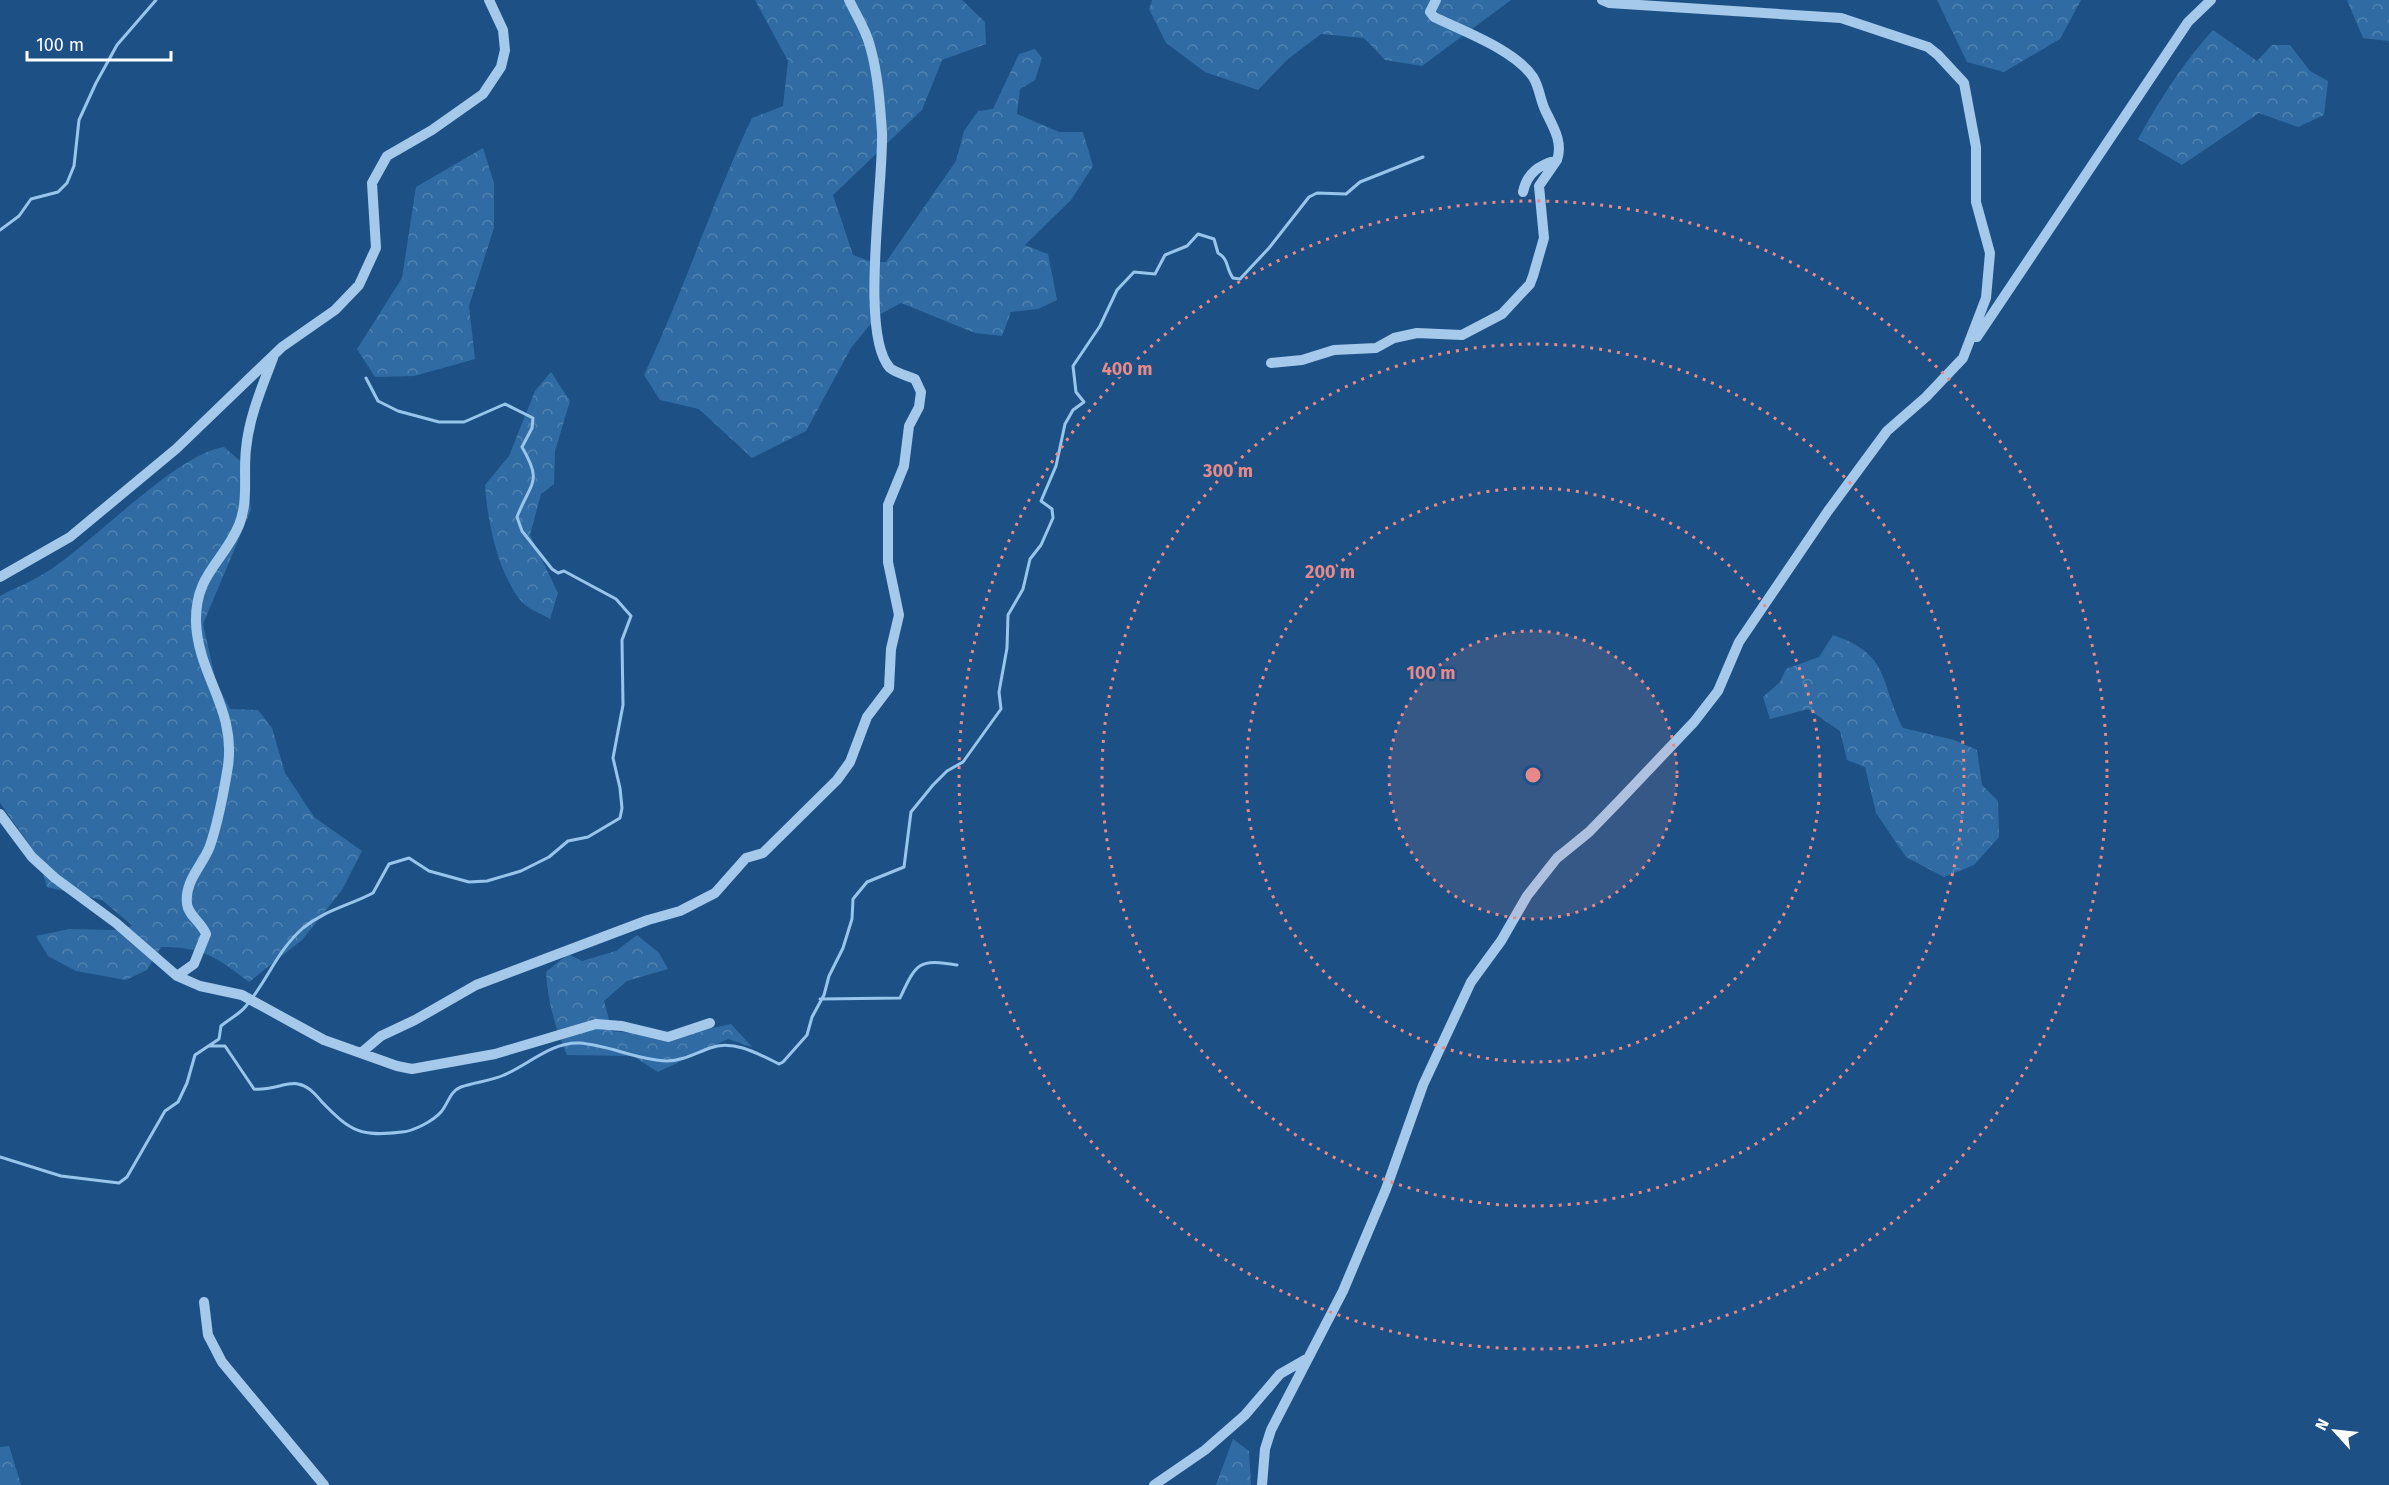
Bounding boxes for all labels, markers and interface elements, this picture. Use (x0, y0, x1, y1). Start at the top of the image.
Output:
scale bar (27, 24, 171, 62)
text: 100 m (36, 34, 84, 56)
text: 400 m (1102, 358, 1152, 380)
text: 300 m (1202, 460, 1253, 482)
text: 200 m (1305, 561, 1355, 583)
text: 100 m (1407, 662, 1455, 684)
centre of rings (1523, 765, 1543, 785)
north arrow (2305, 1401, 2365, 1461)
text: N (2311, 1415, 2333, 1433)

